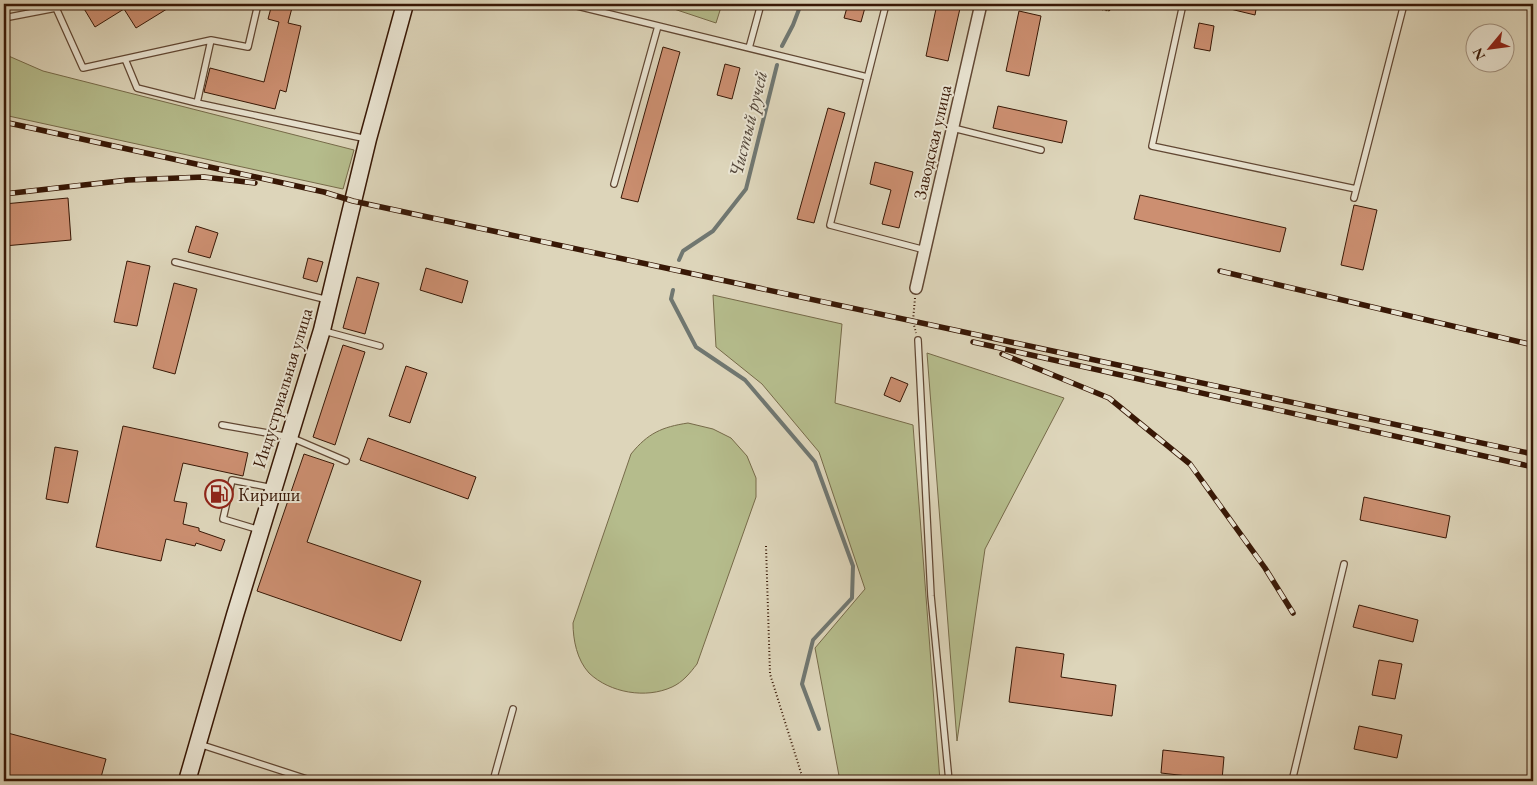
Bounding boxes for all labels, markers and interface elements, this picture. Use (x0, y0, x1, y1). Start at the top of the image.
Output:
north arrow (1464, 22, 1514, 72)
text: N (1468, 44, 1489, 64)
water label: Чистый ручей (723, 68, 773, 180)
street label: Заводская улица (908, 82, 957, 202)
street label: Индустриальная улица (247, 304, 318, 471)
fuel station icon: Кириши (204, 479, 234, 509)
place label: Кириши (238, 483, 301, 506)

